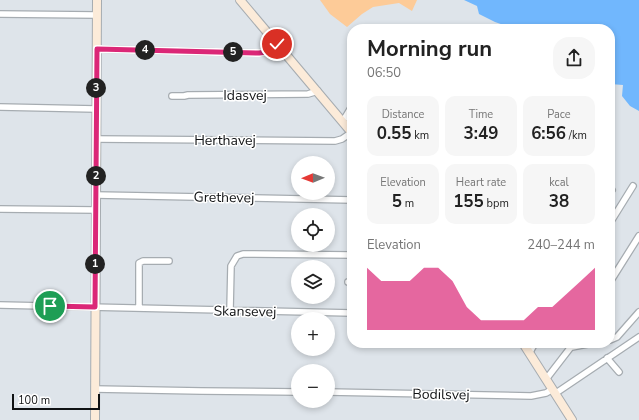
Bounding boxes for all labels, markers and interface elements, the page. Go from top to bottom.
pin [260,27,294,61]
icon: check [266,33,288,55]
text: Morning run [367,34,492,64]
button: share [553,37,595,79]
pin: 4 [135,40,155,60]
text: 4 [142,42,148,57]
pin: 5 [223,42,243,62]
text: 5 [230,44,236,59]
text: 06:50 [367,64,401,82]
pin: 3 [86,78,106,98]
text: 3 [93,80,99,95]
street label: Idasvej [223,86,267,105]
text: Distance [382,107,424,122]
text: Time [469,107,493,122]
text: Pace [547,107,571,122]
text: 0.55 [377,122,412,145]
text: 3:49 [464,122,498,145]
text: 6:56 [531,122,566,145]
text: km [412,128,429,143]
text: /km [566,128,587,143]
street label: Herthavej [194,131,256,150]
north arrow [291,156,335,200]
map controls [291,156,335,408]
pin: 2 [86,166,106,186]
text: 2 [93,168,99,183]
text: Elevation [380,175,426,190]
text: Heart rate [456,175,506,190]
text: kcal [549,175,569,190]
street label: Grethevej [194,187,254,208]
text: 5 [392,190,402,213]
text: 155 [453,190,484,213]
text: 38 [549,190,569,213]
text: m [402,196,414,211]
text: bpm [484,196,509,211]
button: locate [291,208,335,252]
text: Elevation [367,236,421,254]
text: 240–244 m [527,236,595,254]
pin: 1 [85,254,105,274]
text: 1 [92,256,98,271]
button: layers [291,260,335,304]
pin [33,289,67,323]
icon: arrive [39,295,61,317]
street label: Skansevej [213,301,277,322]
button: + [291,312,335,356]
button: − [291,364,335,408]
street label: Bodilsvej [412,385,470,404]
scale bar [12,392,100,411]
text: 100 m [18,393,50,408]

